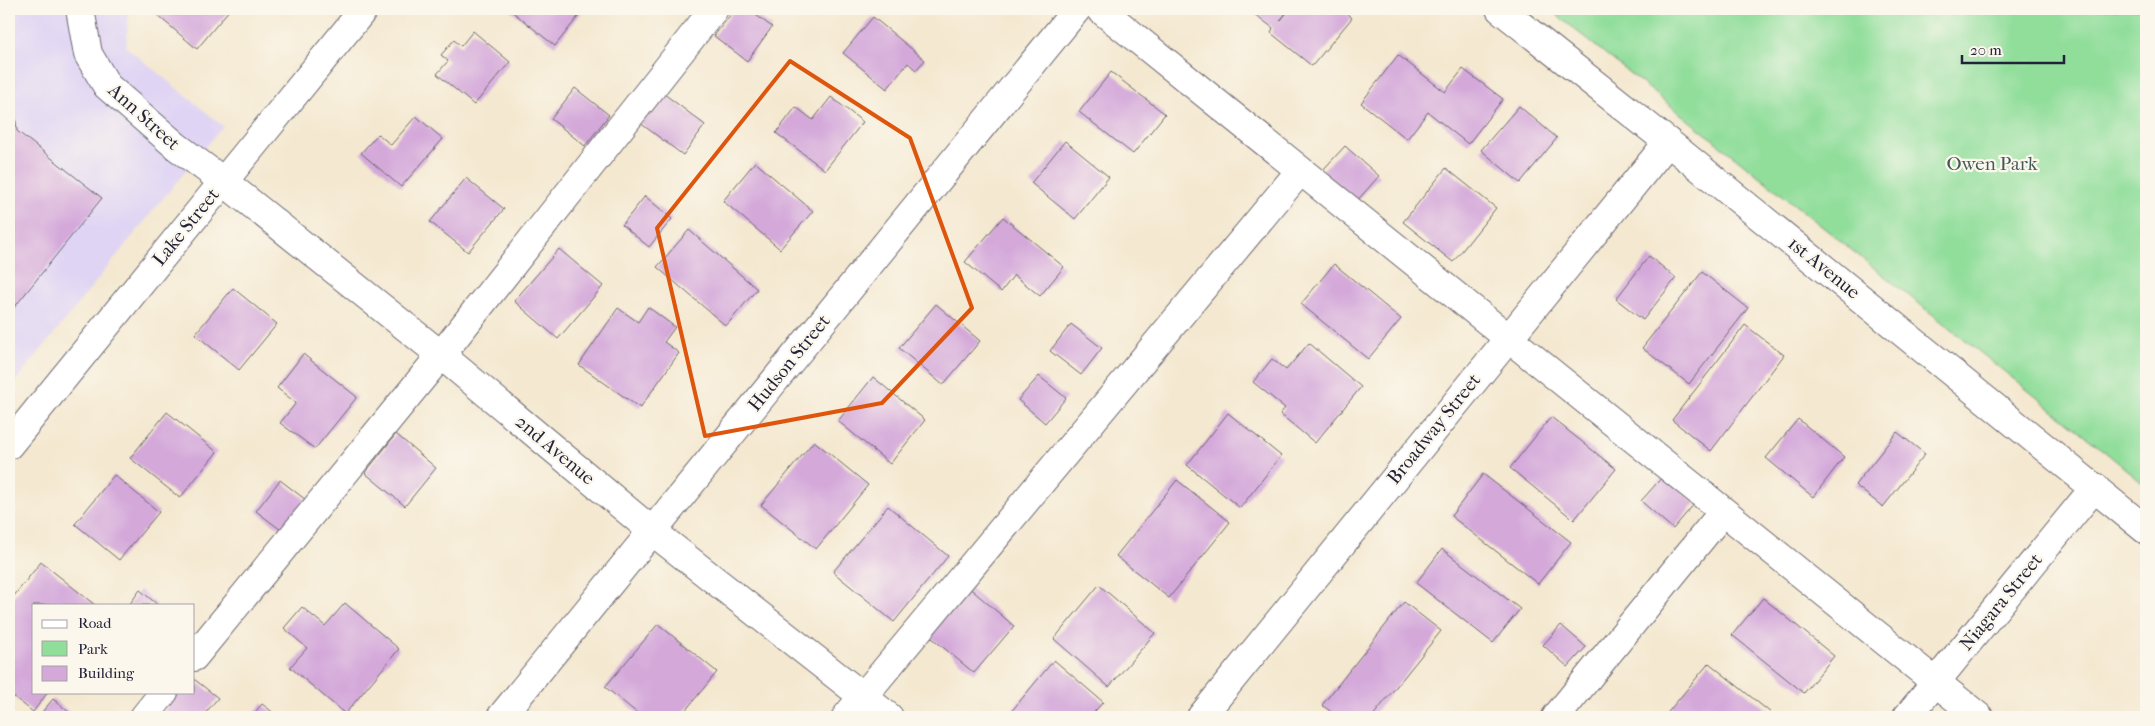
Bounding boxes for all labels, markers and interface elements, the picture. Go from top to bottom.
scale bar [1962,32,2065,64]
text: 20 m [1970,41,2002,59]
street label: Ann Street [103,79,184,155]
park label: Owen Park [1946,153,2038,175]
street label: Lake Street [148,184,224,270]
street label: 1st Avenue [1784,232,1864,304]
street label: Hudson Street [743,310,835,416]
street label: Broadway Street [1383,369,1485,489]
street label: 2nd Avenue [511,411,599,489]
street label: Niagara Street [1955,549,2047,655]
legend [32,604,195,694]
text: Road [78,614,112,632]
text: Park [78,640,108,658]
text: Building [78,664,135,682]

